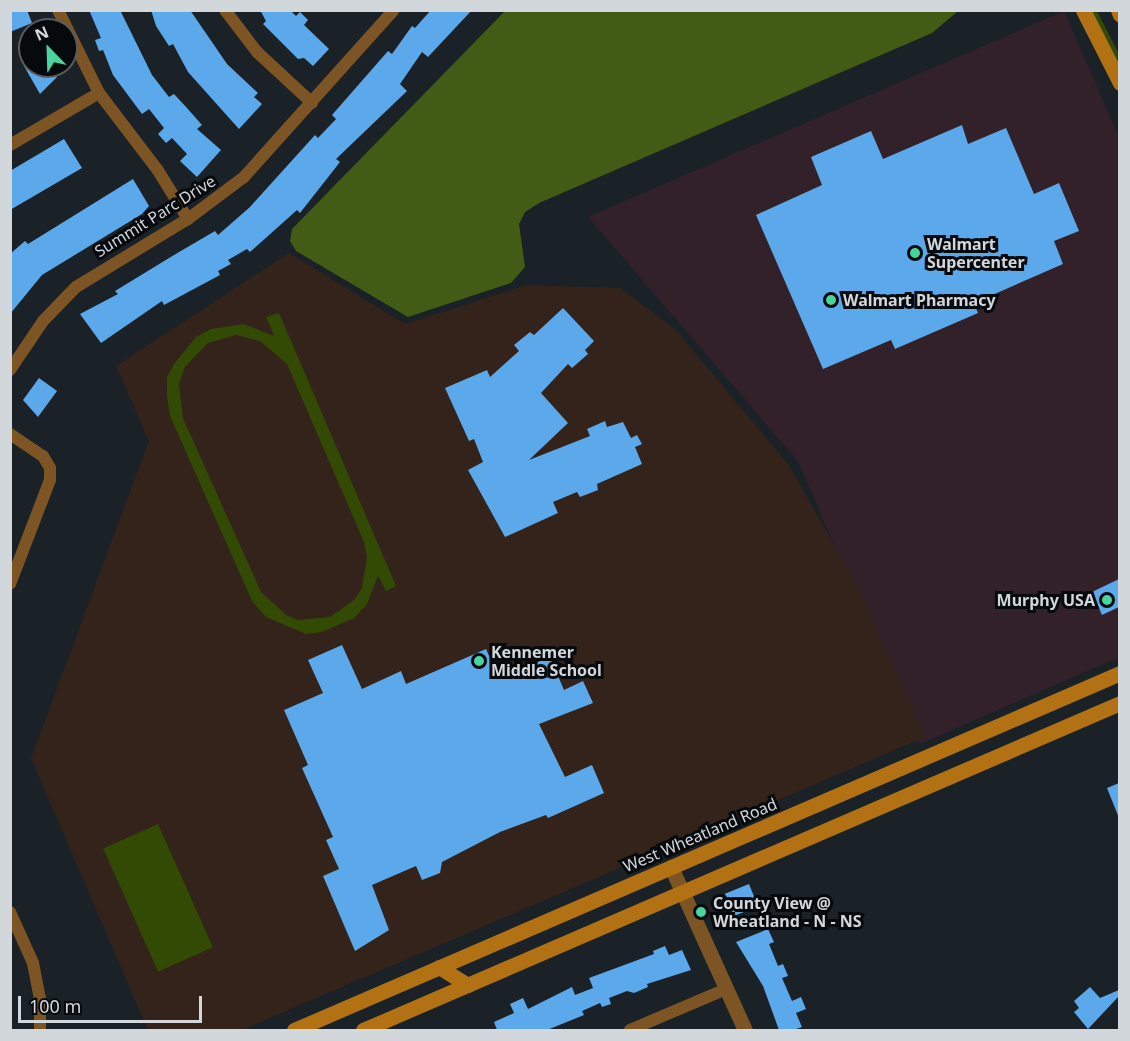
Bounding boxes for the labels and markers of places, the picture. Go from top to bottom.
place label: Walmart Supercenter [927,234,1025,272]
marker: Walmart Supercenter [908,246,922,260]
place label: Walmart Pharmacy [843,290,996,310]
marker: Walmart Pharmacy [824,293,838,307]
place label: Murphy USA [997,590,1095,610]
marker: Murphy USA [1100,593,1114,607]
place label: Kennemer Middle School [491,642,602,680]
marker: Kennemer Middle School [472,654,486,668]
place label: County View @ Wheatland - N - NS [713,893,862,931]
marker: County View @ Wheatland - N - NS [694,905,708,919]

